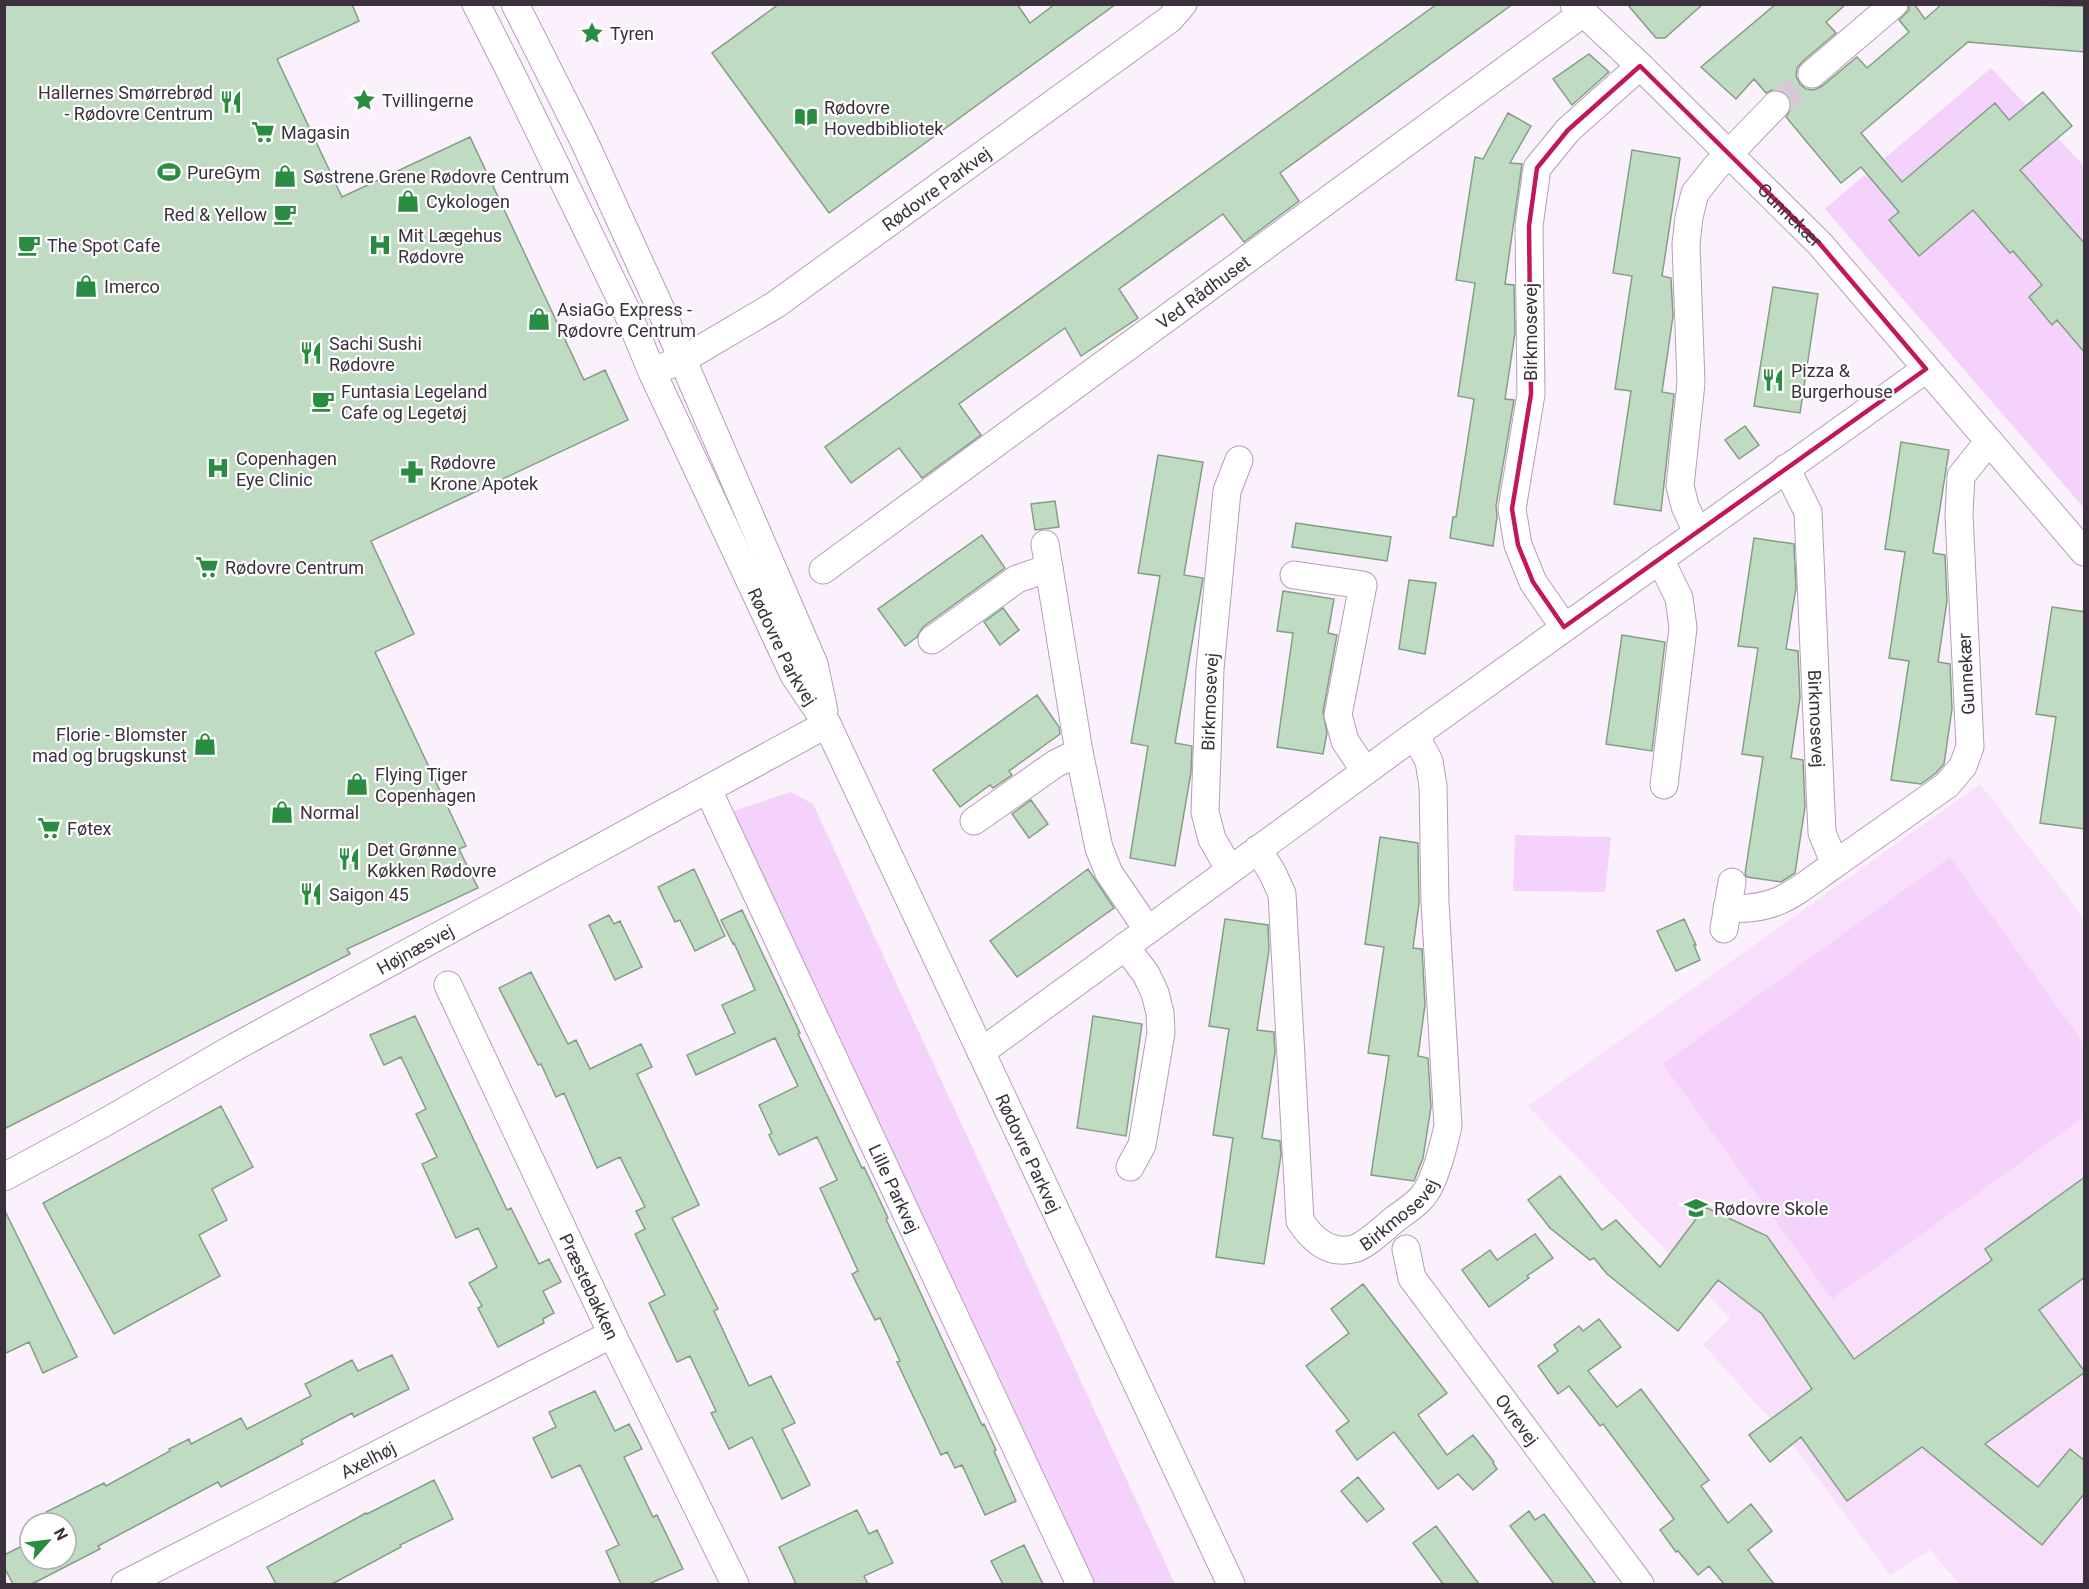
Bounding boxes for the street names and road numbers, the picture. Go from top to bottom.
street label: Rødovre Parkvej [878,142,994,235]
street label: Gunnekær [1754,178,1827,251]
street label: Ved Rådhuset [1152,250,1254,333]
street label: Birkmosevej [1520,283,1541,381]
street label: Rødovre Parkvej [744,584,822,709]
street label: Gunnekær [1953,632,1979,716]
street label: Birkmosevej [1197,652,1222,751]
street label: Birkmosevej [1804,669,1830,768]
street label: Højnæsvej [373,919,457,978]
street label: Rødovre Parkvej [992,1090,1066,1216]
street label: Lille Parkvej [865,1141,924,1236]
street label: Birkmosevej [1356,1175,1442,1255]
street label: Præstebakken [556,1230,624,1343]
street label: Ovrevej [1491,1390,1543,1449]
street label: Axelhøj [337,1437,399,1482]

